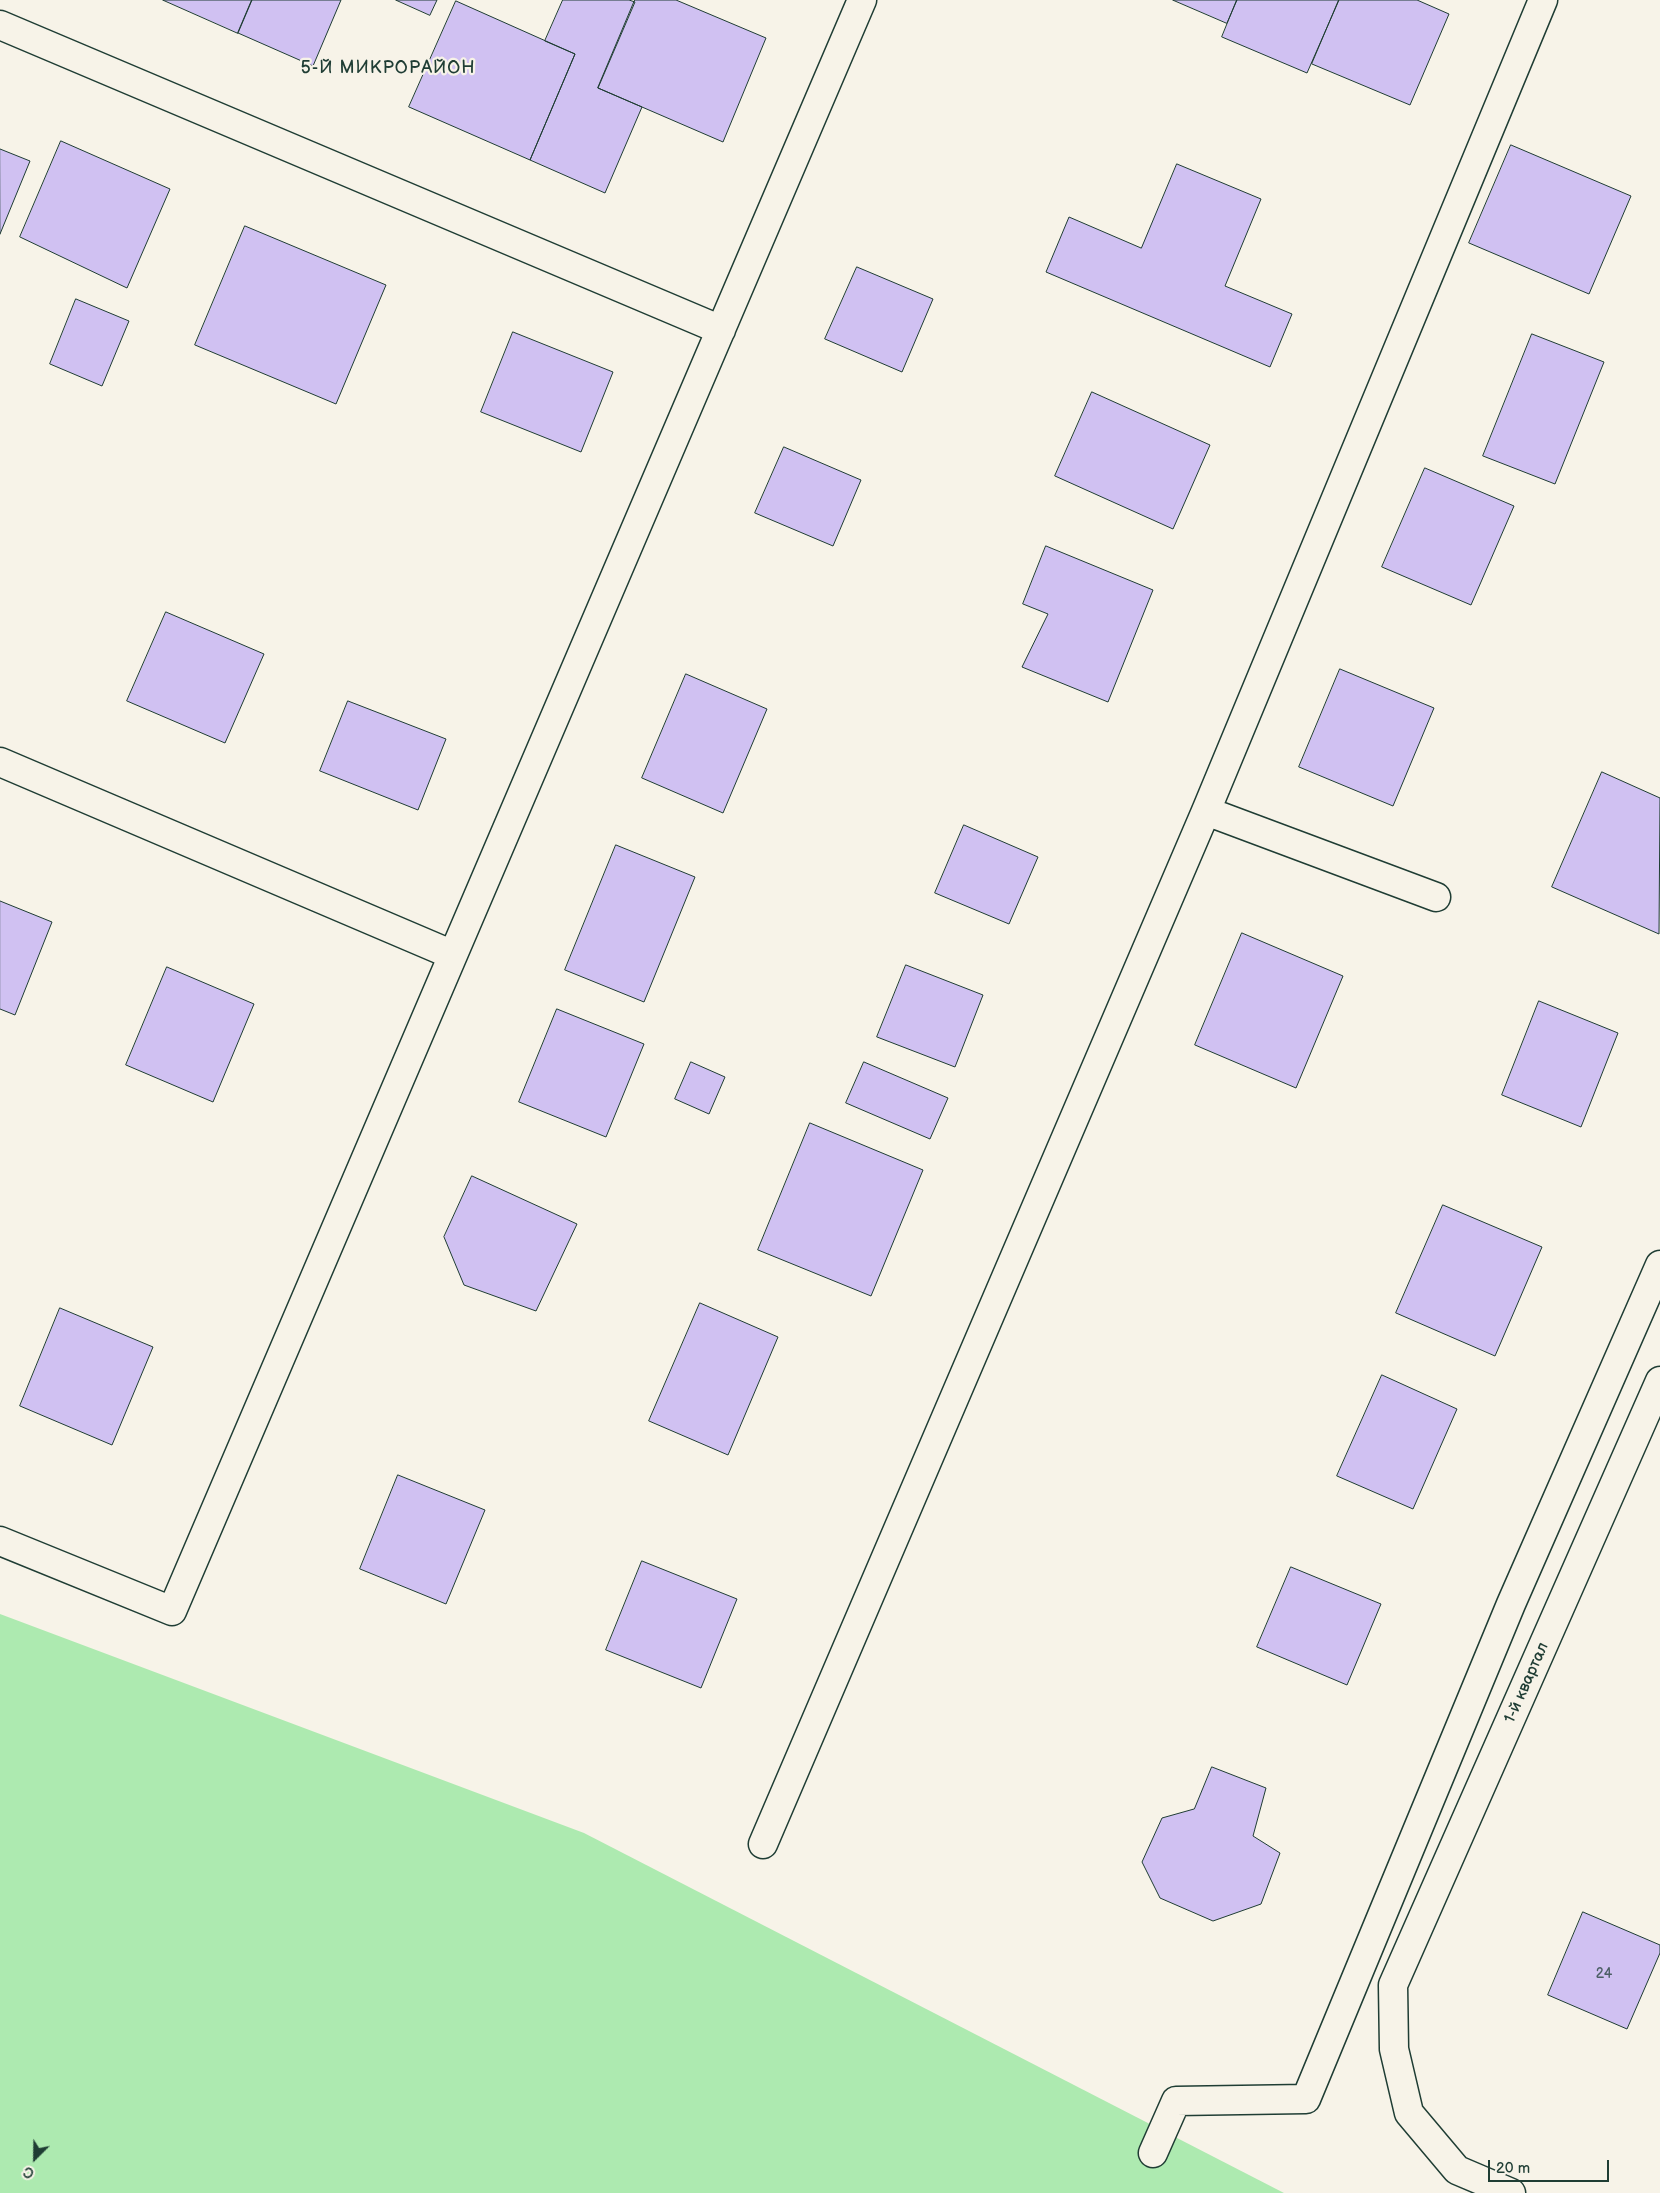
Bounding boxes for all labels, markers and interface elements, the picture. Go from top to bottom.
district label: 5-Й МИКРОРАЙОН [299,57,477,79]
street label: 1-й квартал [1501,1640,1553,1726]
house number: 24 [1596,1966,1612,1982]
north arrow [10,2133,60,2183]
scale bar [1490,2150,1611,2182]
text: 20 m [1496,2159,1530,2178]
text: С [21,2163,37,2182]

